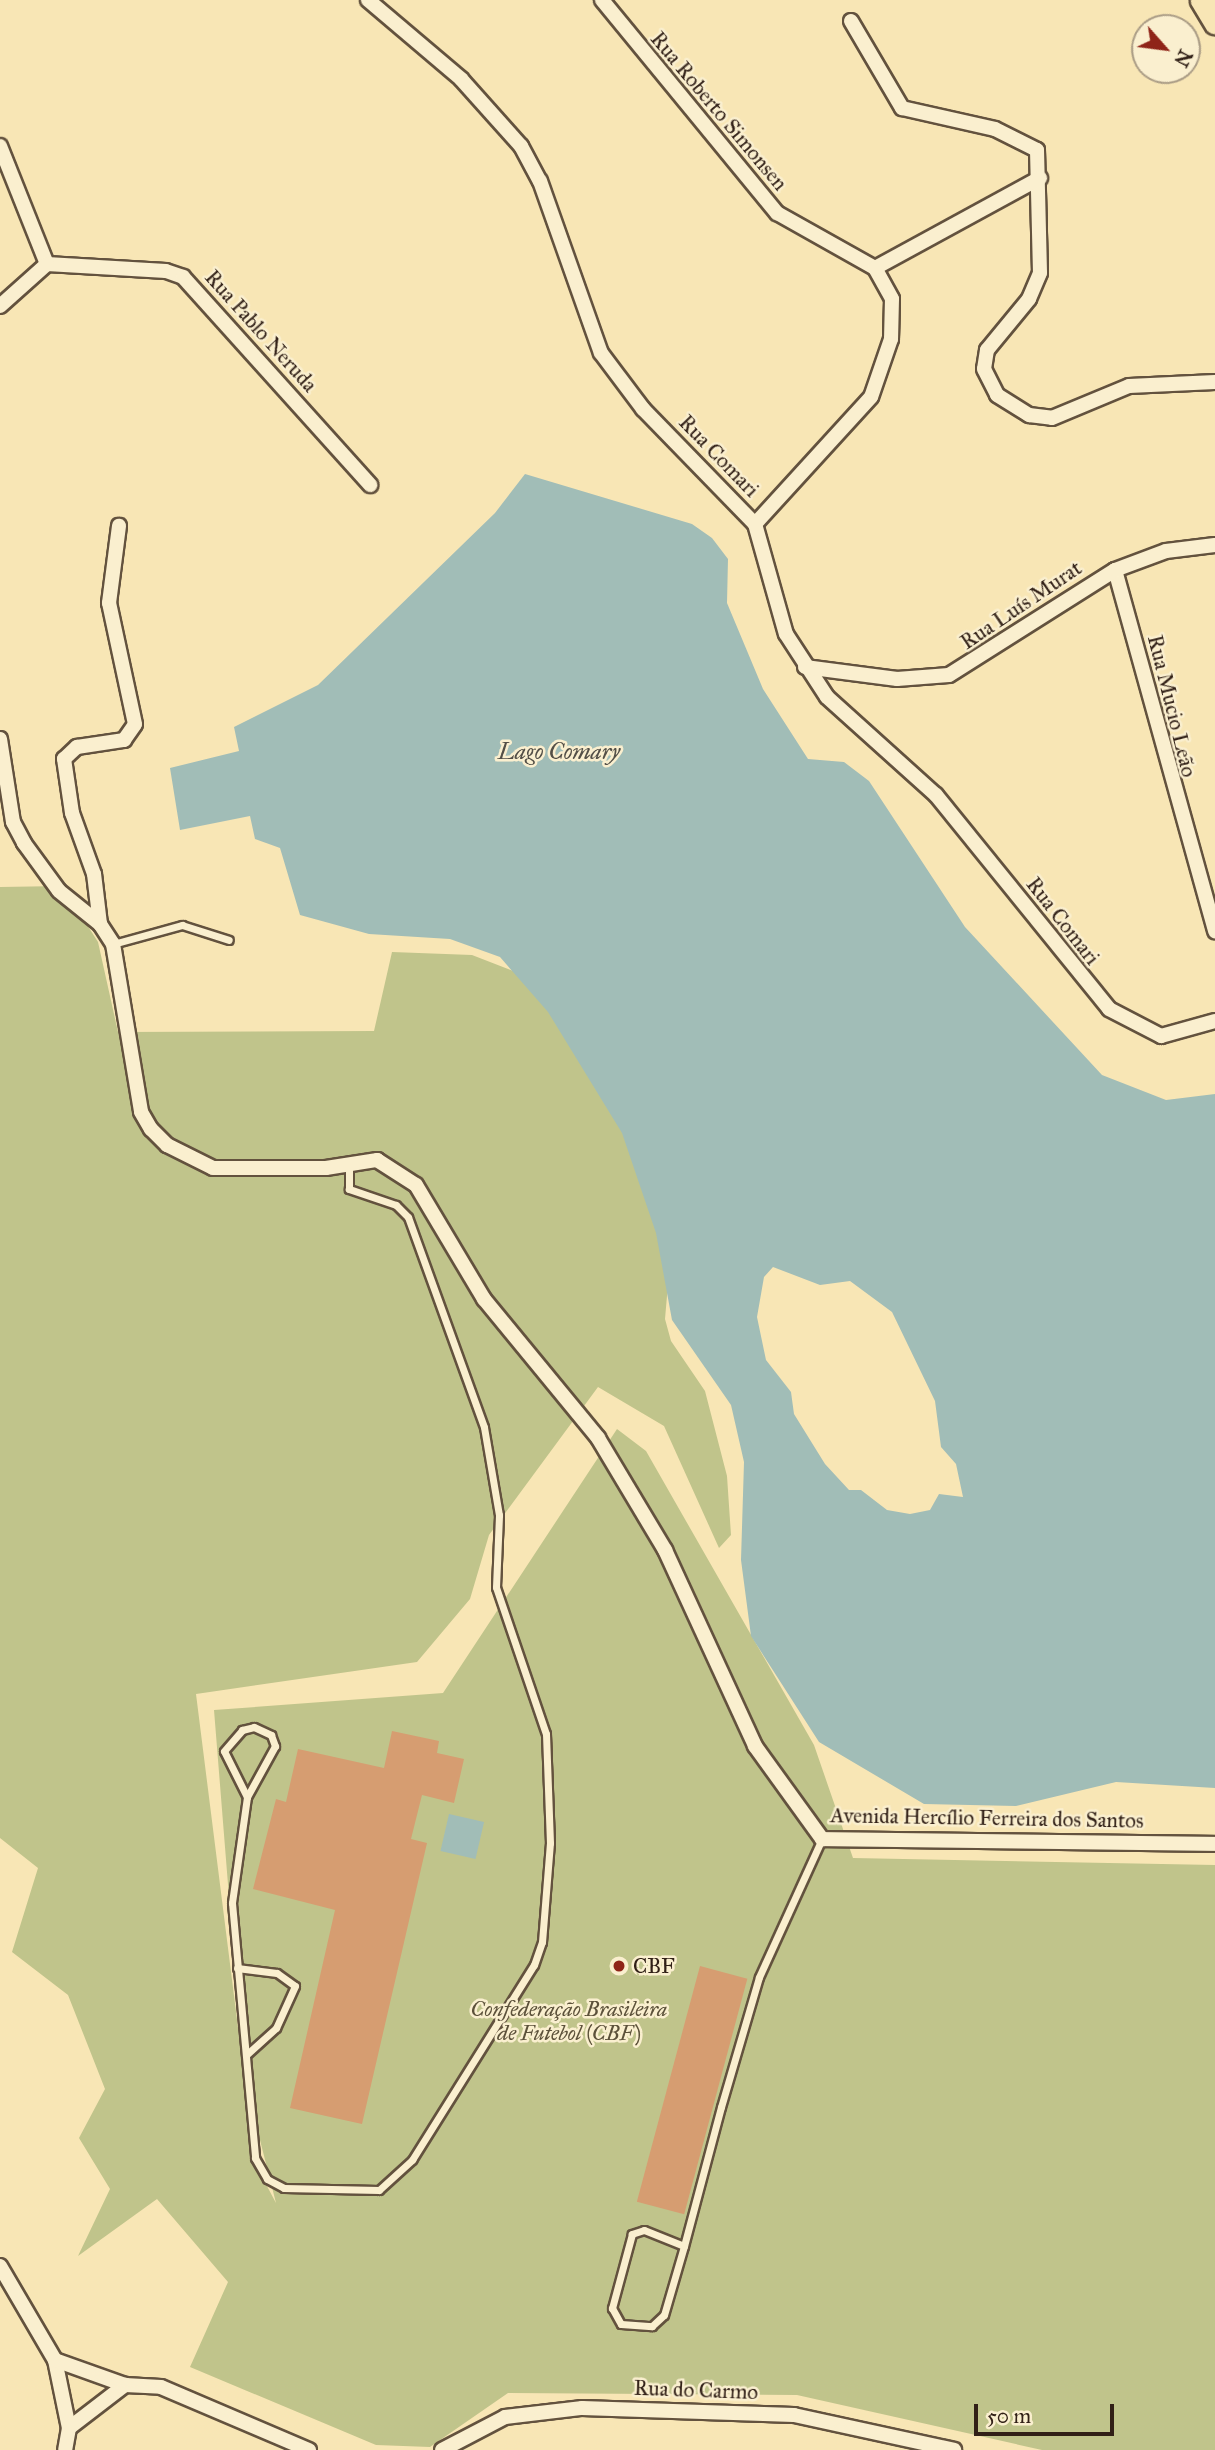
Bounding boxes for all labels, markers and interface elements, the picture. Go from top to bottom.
north arrow [1131,14,1201,84]
street label: Rua Roberto Simonsen [645,27,793,195]
text: N [1169,46,1197,71]
street label: Rua Pablo Neruda [200,265,322,397]
street label: Rua Comari [674,410,764,502]
street label: Rua Luís Murat [956,555,1086,655]
street label: Rua Mucio Leão [1142,632,1202,780]
water label: Lago Comary [498,737,620,765]
street label: Rua Comari [1021,872,1105,970]
street label: Avenida Hercílio Ferreira dos Santos [830,1803,1144,1833]
place label: CBF [633,1953,675,1979]
marker: CBF [611,1958,627,1974]
park label: Confederação Brasileira de Futebol (CBF) [471,1996,667,2046]
street label: Rua do Carmo [633,2375,759,2405]
scale bar [977,2390,1117,2434]
text: 50 m [987,2403,1031,2429]

